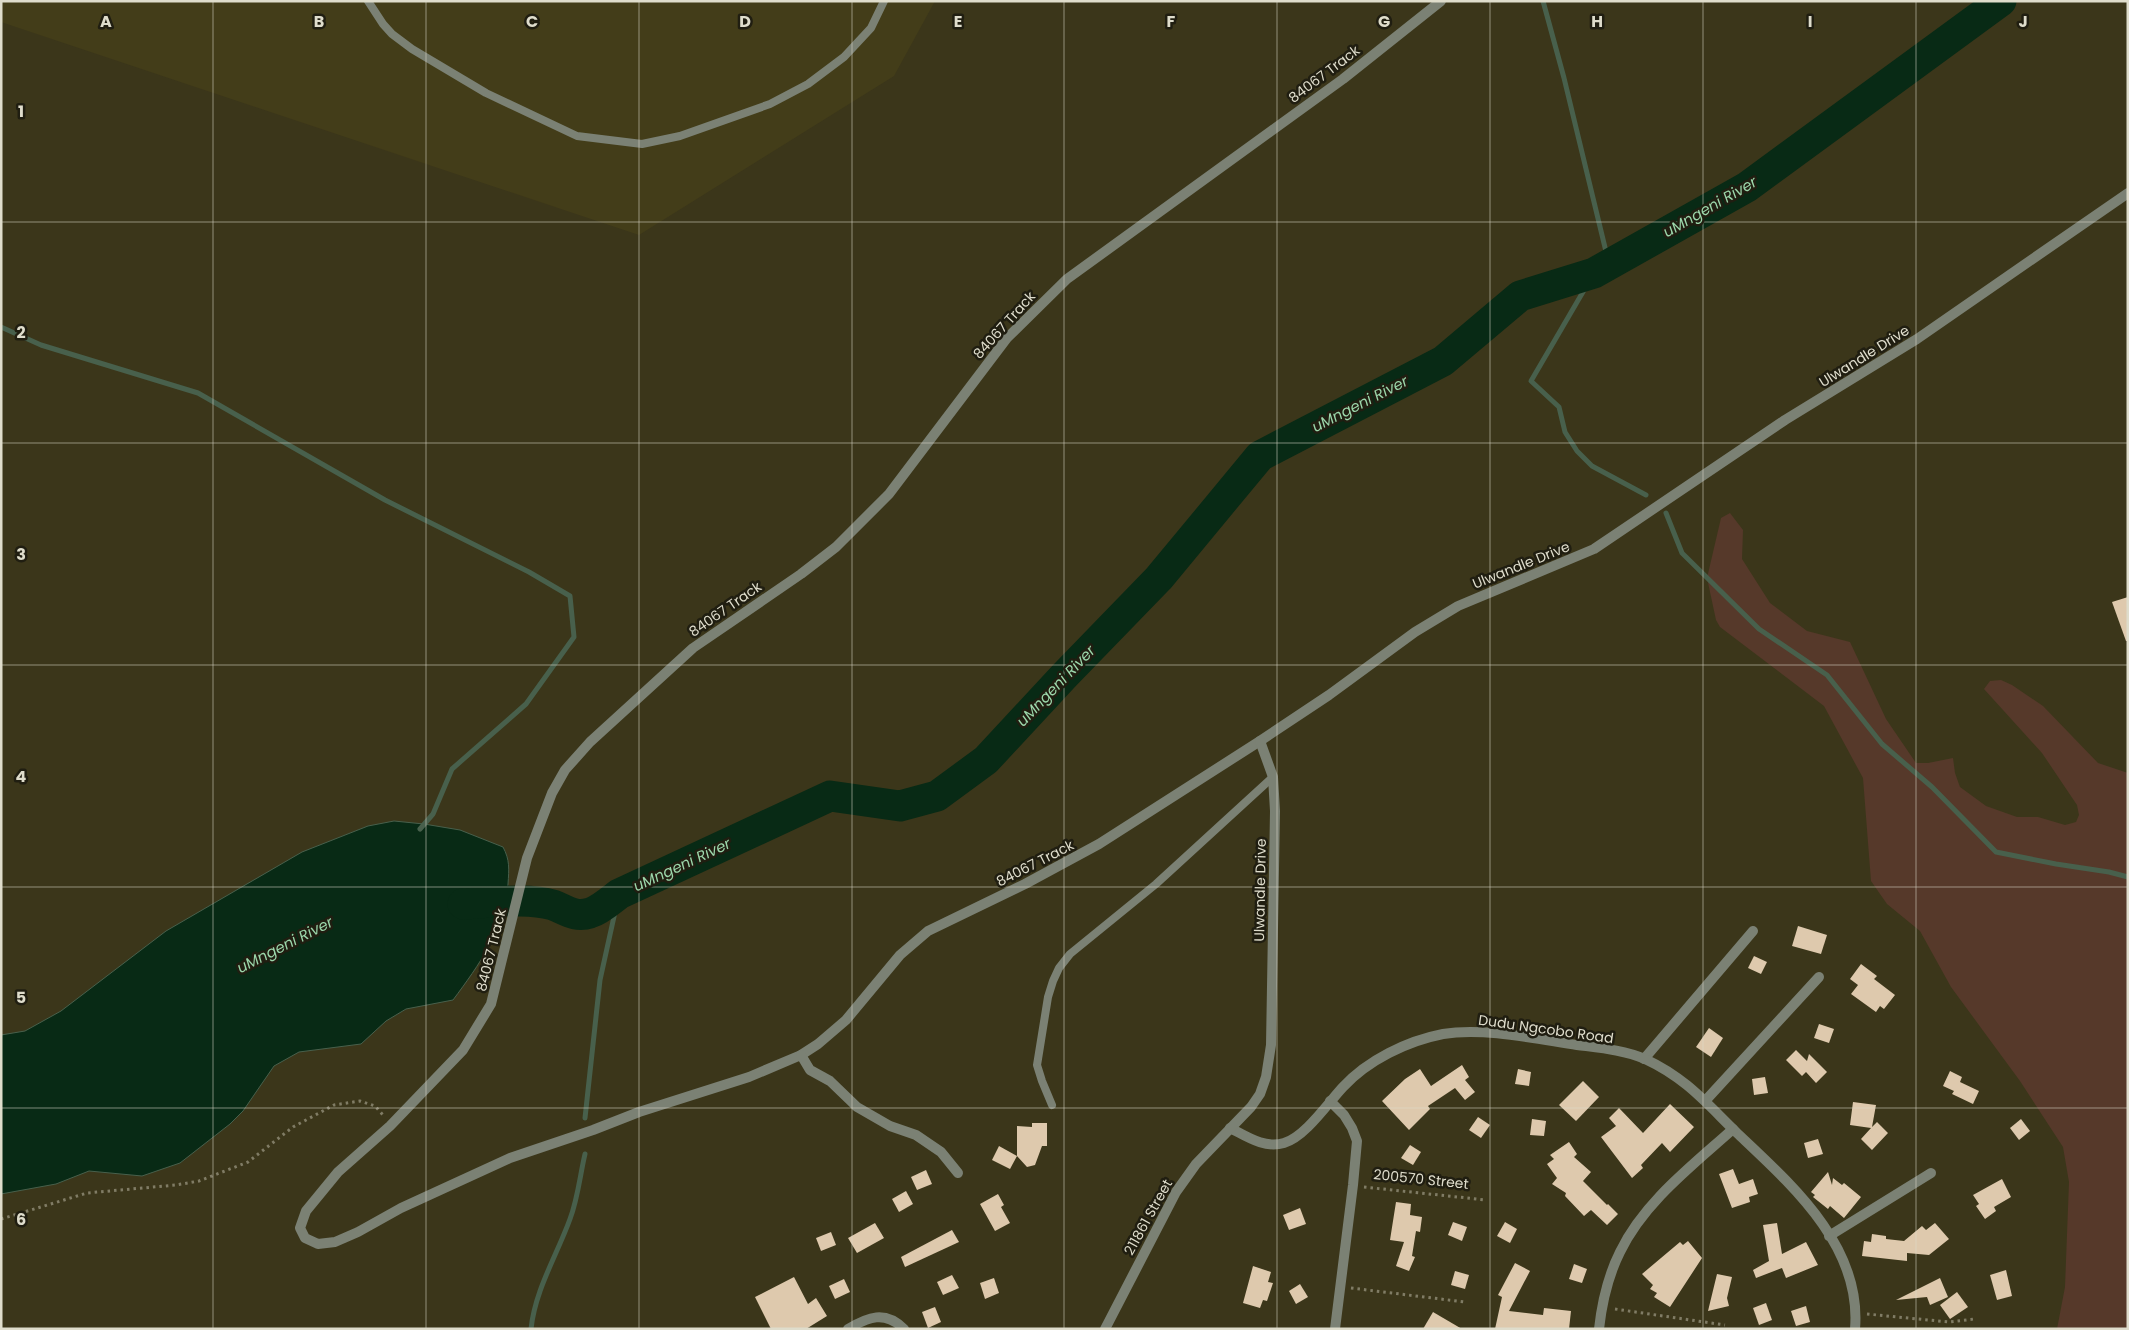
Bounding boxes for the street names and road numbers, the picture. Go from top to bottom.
street label: 84067 Track [1284,40,1364,107]
street label: 84067 Track [968,286,1040,363]
street label: Ulwandle Drive [1815,320,1913,392]
street label: Ulwandle Drive [1469,536,1573,594]
street label: 84067 Track [685,576,766,641]
street label: 84067 Track [993,835,1078,891]
street label: Ulwandle Drive [1249,838,1271,942]
street label: 84067 Track [471,906,511,993]
street label: Dudu Ngcobo Road [1477,1010,1615,1048]
street label: 200570 Street [1372,1164,1470,1194]
street label: 211861 Street [1119,1175,1177,1259]

